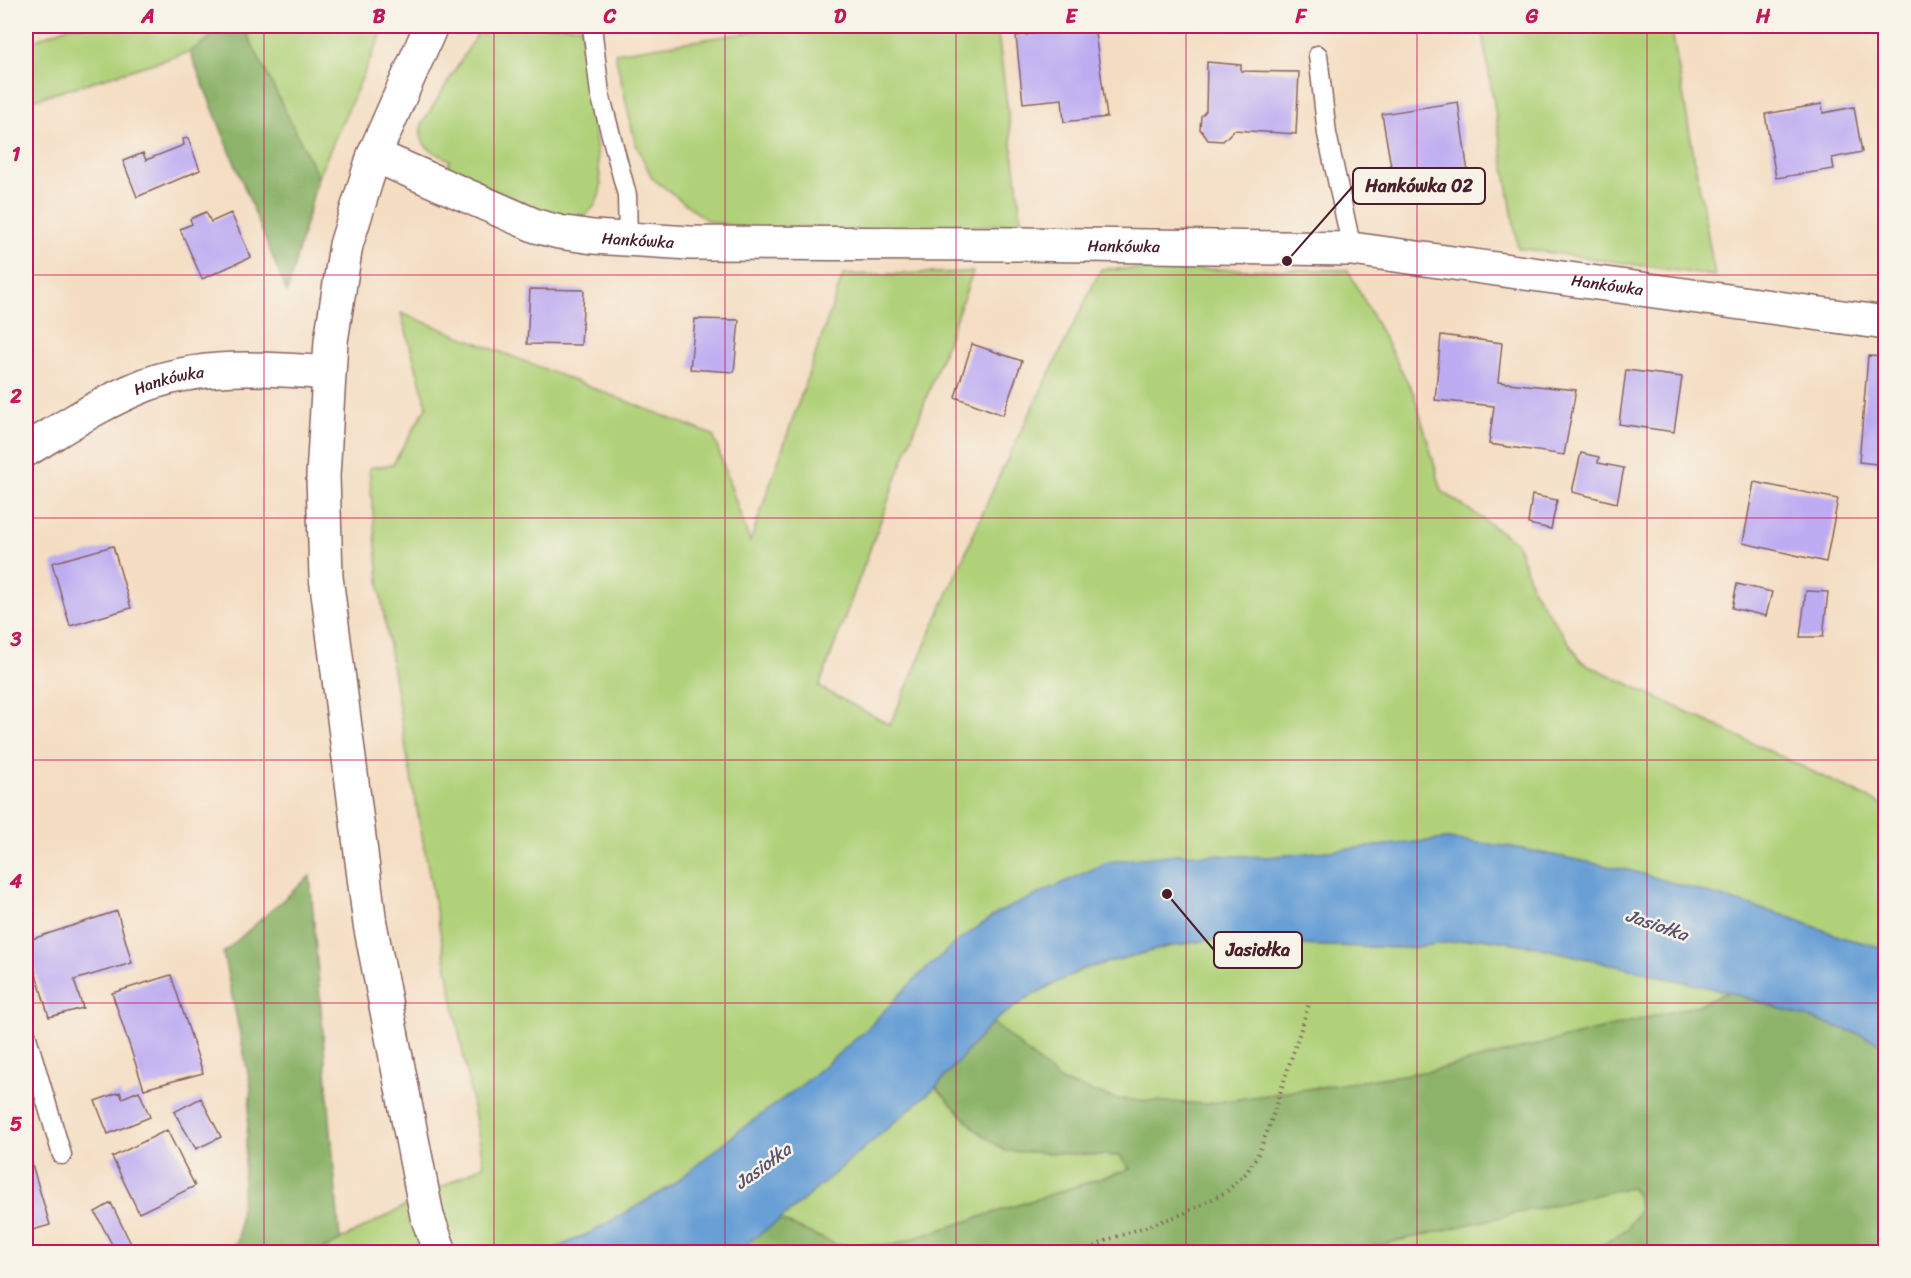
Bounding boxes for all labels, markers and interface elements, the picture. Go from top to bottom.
text: A [140,0,155,34]
text: B [373,0,386,34]
text: C [603,0,617,34]
text: D [834,0,847,34]
text: E [1065,0,1078,34]
text: F [1295,0,1308,34]
text: G [1525,0,1539,34]
text: H [1755,0,1771,34]
text: 1 [12,137,21,172]
callout: Hankówka 02 [1353,168,1485,204]
text: Hankówka 02 [1364,170,1473,202]
street label: Hankówka [601,223,676,257]
street label: Hankówka [1087,231,1161,261]
street label: Hankówka [1570,265,1646,304]
street label: Hankówka [128,357,206,403]
text: 2 [9,379,22,414]
text: 3 [10,622,22,657]
text: 4 [9,864,23,899]
water label: Jasiołka [1621,899,1694,951]
callout: Jasiołka [1214,932,1302,968]
text: Jasiołka [1225,934,1290,966]
text: 5 [10,1107,22,1142]
water label: Jasiołka [728,1133,800,1198]

